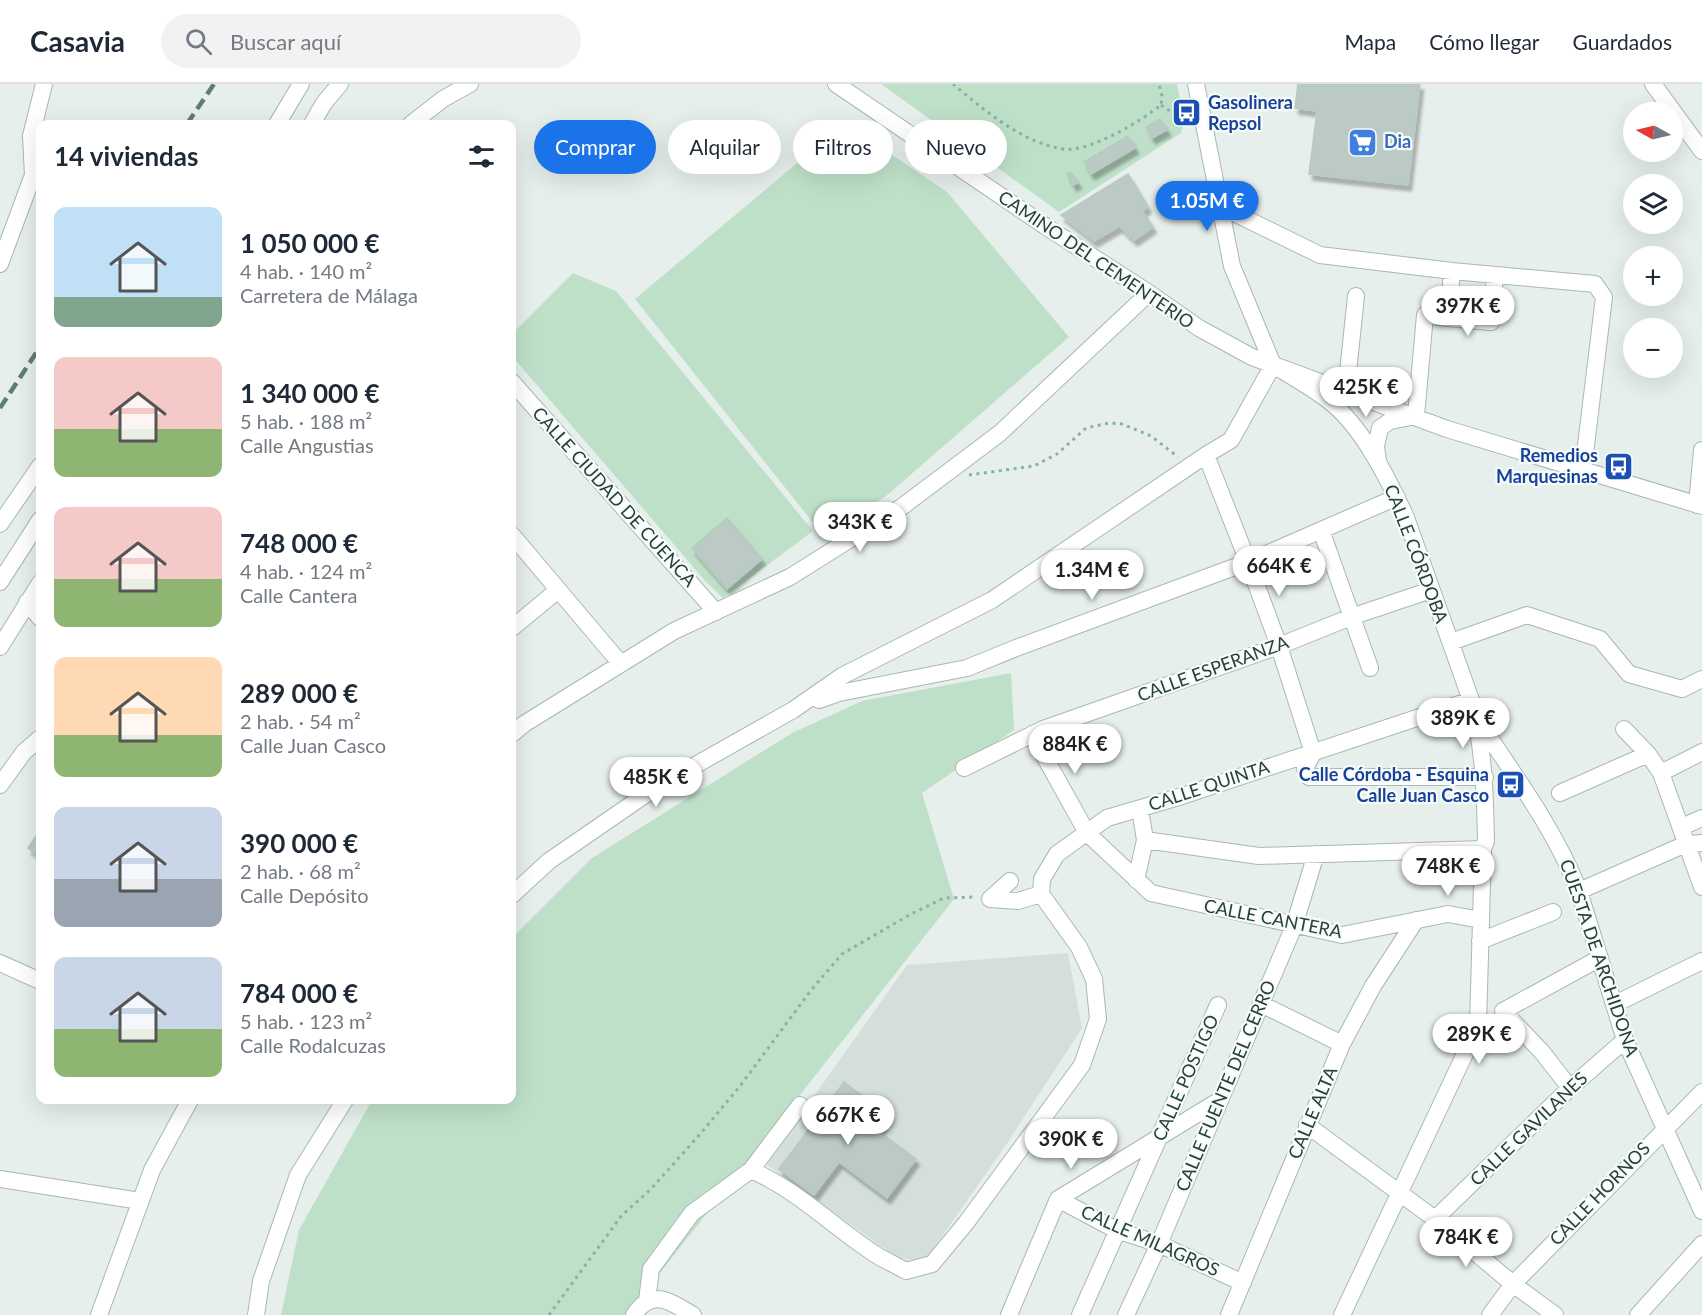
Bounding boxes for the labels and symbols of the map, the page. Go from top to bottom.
place label: Gasolinera Repsol [1208,91,1293,134]
bus stop icon: Gasolinera Repsol [1171,97,1203,129]
north arrow [1623,102,1683,162]
supermarket icon: Dia [1347,126,1379,158]
place label: Dia [1384,130,1411,152]
pin: 1.05M € [1152,181,1262,232]
street label: CAMINO DEL CEMENTERIO [995,185,1199,333]
pin: 397K € [1419,286,1517,337]
pin: 425K € [1317,367,1415,418]
street label: CALLE CIUDAD DE CUENCA [528,402,702,591]
place label: Remedios Marquesinas [1496,444,1598,487]
bus stop icon: Remedios Marquesinas [1603,450,1635,482]
street label: CALLE CÓRDOBA [1380,481,1454,627]
pin: 343K € [811,502,909,553]
pin: 664K € [1230,546,1328,597]
pin: 1.34M € [1037,550,1147,601]
street label: CALLE ESPERANZA [1134,630,1292,706]
pin: 389K € [1414,698,1512,749]
pin: 884K € [1026,724,1124,775]
street label: CALLE QUINTA [1146,755,1273,815]
pin: 485K € [607,757,705,808]
place label: Calle Córdoba - Esquina Calle Juan Casco [1299,763,1489,806]
bus stop icon: Calle Córdoba - Esquina Calle Juan Casco [1494,769,1526,801]
pin: 748K € [1399,846,1497,897]
street label: CUESTA DE ARCHIDONA [1556,856,1644,1060]
street label: CALLE CANTERA [1202,894,1345,942]
street label: CALLE FUENTE DEL CERRO [1170,977,1280,1195]
street label: CALLE POSTIGO [1147,1011,1223,1144]
pin: 289K € [1430,1014,1528,1065]
street label: CALLE ALTA [1283,1062,1342,1162]
street label: CALLE GAVILANES [1465,1067,1592,1190]
pin: 667K € [799,1095,897,1146]
pin: 390K € [1022,1119,1120,1170]
street label: CALLE HORNOS [1544,1137,1654,1250]
street label: CALLE MILAGROS [1078,1200,1223,1280]
pin: 784K € [1417,1217,1515,1268]

